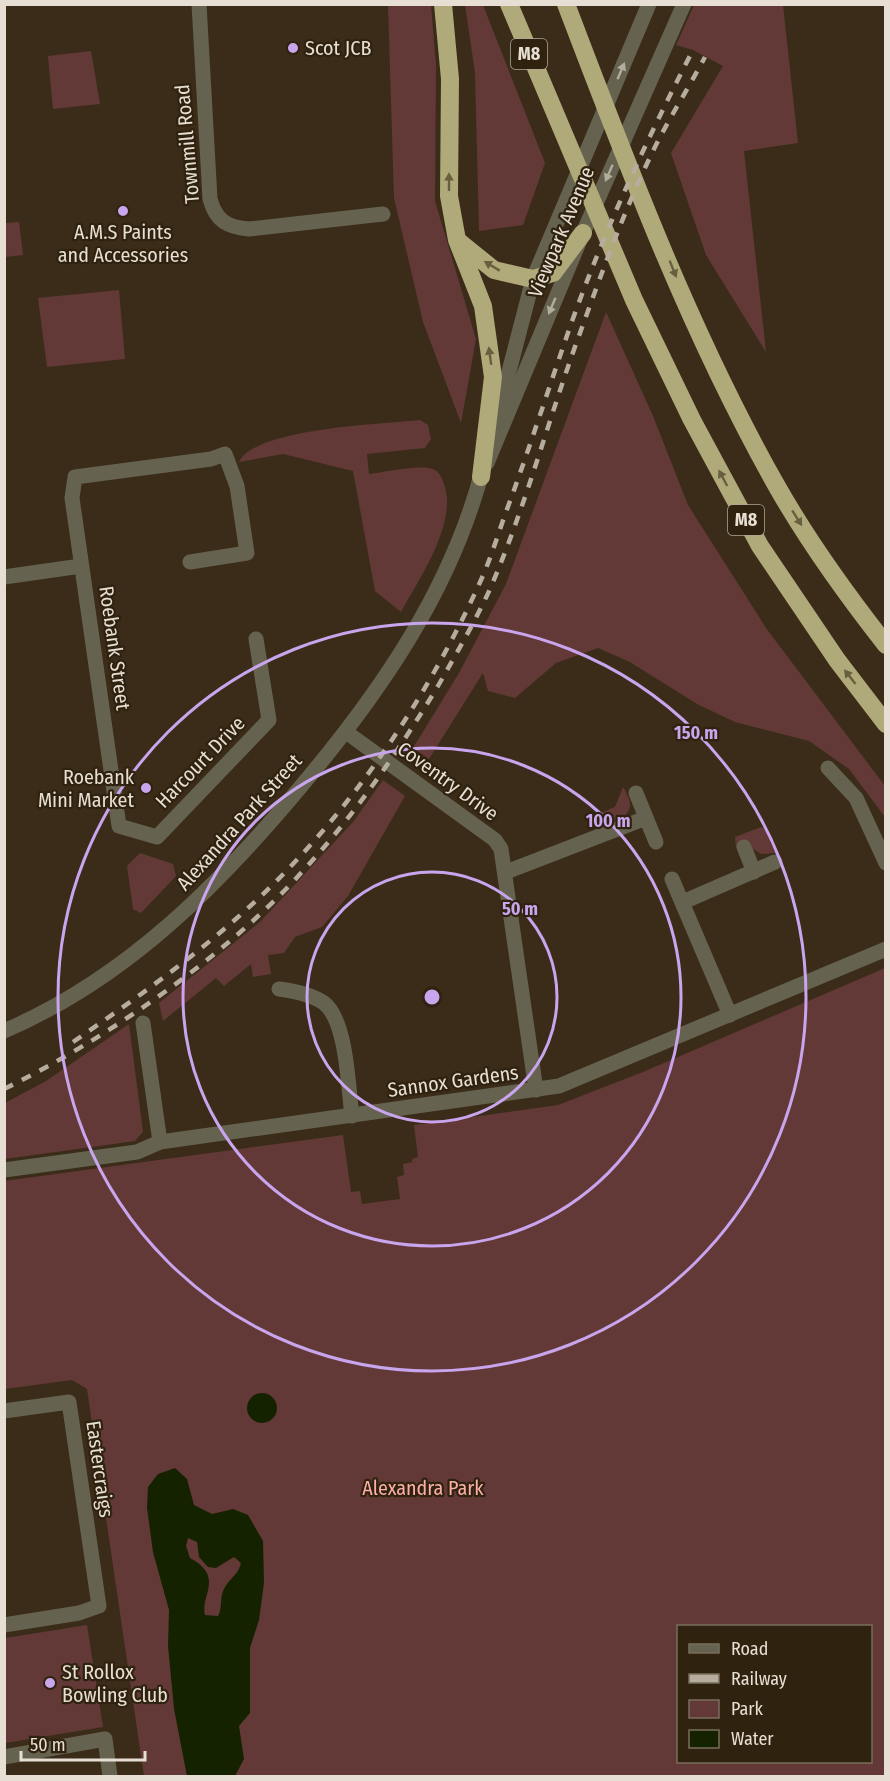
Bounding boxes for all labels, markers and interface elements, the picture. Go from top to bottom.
place label: Scot JCB [305,36,371,60]
road number: M8 [511,39,547,69]
marker: Scot JCB [286,41,300,55]
one-way arrow [616,61,626,79]
street label: Townmill Road [170,83,204,205]
street label: Viewpark Avenue [523,163,599,301]
one-way arrow [604,165,614,183]
one-way arrow [444,173,454,192]
marker: A.M.S Paints and Accessories [116,204,130,218]
place label: A.M.S Paints and Accessories [58,220,188,267]
one-way arrow [669,260,678,278]
one-way arrow [483,261,500,272]
one-way arrow [547,297,556,315]
one-way arrow [486,347,495,366]
one-way arrow [718,469,728,486]
road number: M8 [728,505,764,535]
one-way arrow [791,510,802,526]
street label: Roebank Street [94,584,136,712]
one-way arrow [844,670,856,685]
street label: Harcourt Drive [150,711,250,813]
text: 150 m [674,722,718,744]
street label: Coventry Drive [393,736,503,826]
street label: Alexandra Park Street [171,749,307,895]
place label: Roebank Mini Market [38,765,135,812]
marker: Roebank Mini Market [139,781,153,795]
text: 100 m [586,810,630,832]
text: 50 m [502,898,538,920]
centre of rings [422,987,442,1007]
street label: Sannox Gardens [386,1060,520,1102]
street label: Eastercraigs [81,1419,119,1519]
park label: Alexandra Park [362,1476,484,1500]
legend [677,1625,872,1763]
text: Road [731,1638,768,1660]
place label: St Rollox Bowling Club [62,1660,168,1707]
text: Railway [731,1668,787,1690]
marker: St Rollox Bowling Club [43,1676,57,1690]
text: Park [731,1698,764,1720]
scale bar [21,1724,146,1762]
text: Water [731,1728,774,1750]
text: 50 m [30,1734,66,1756]

